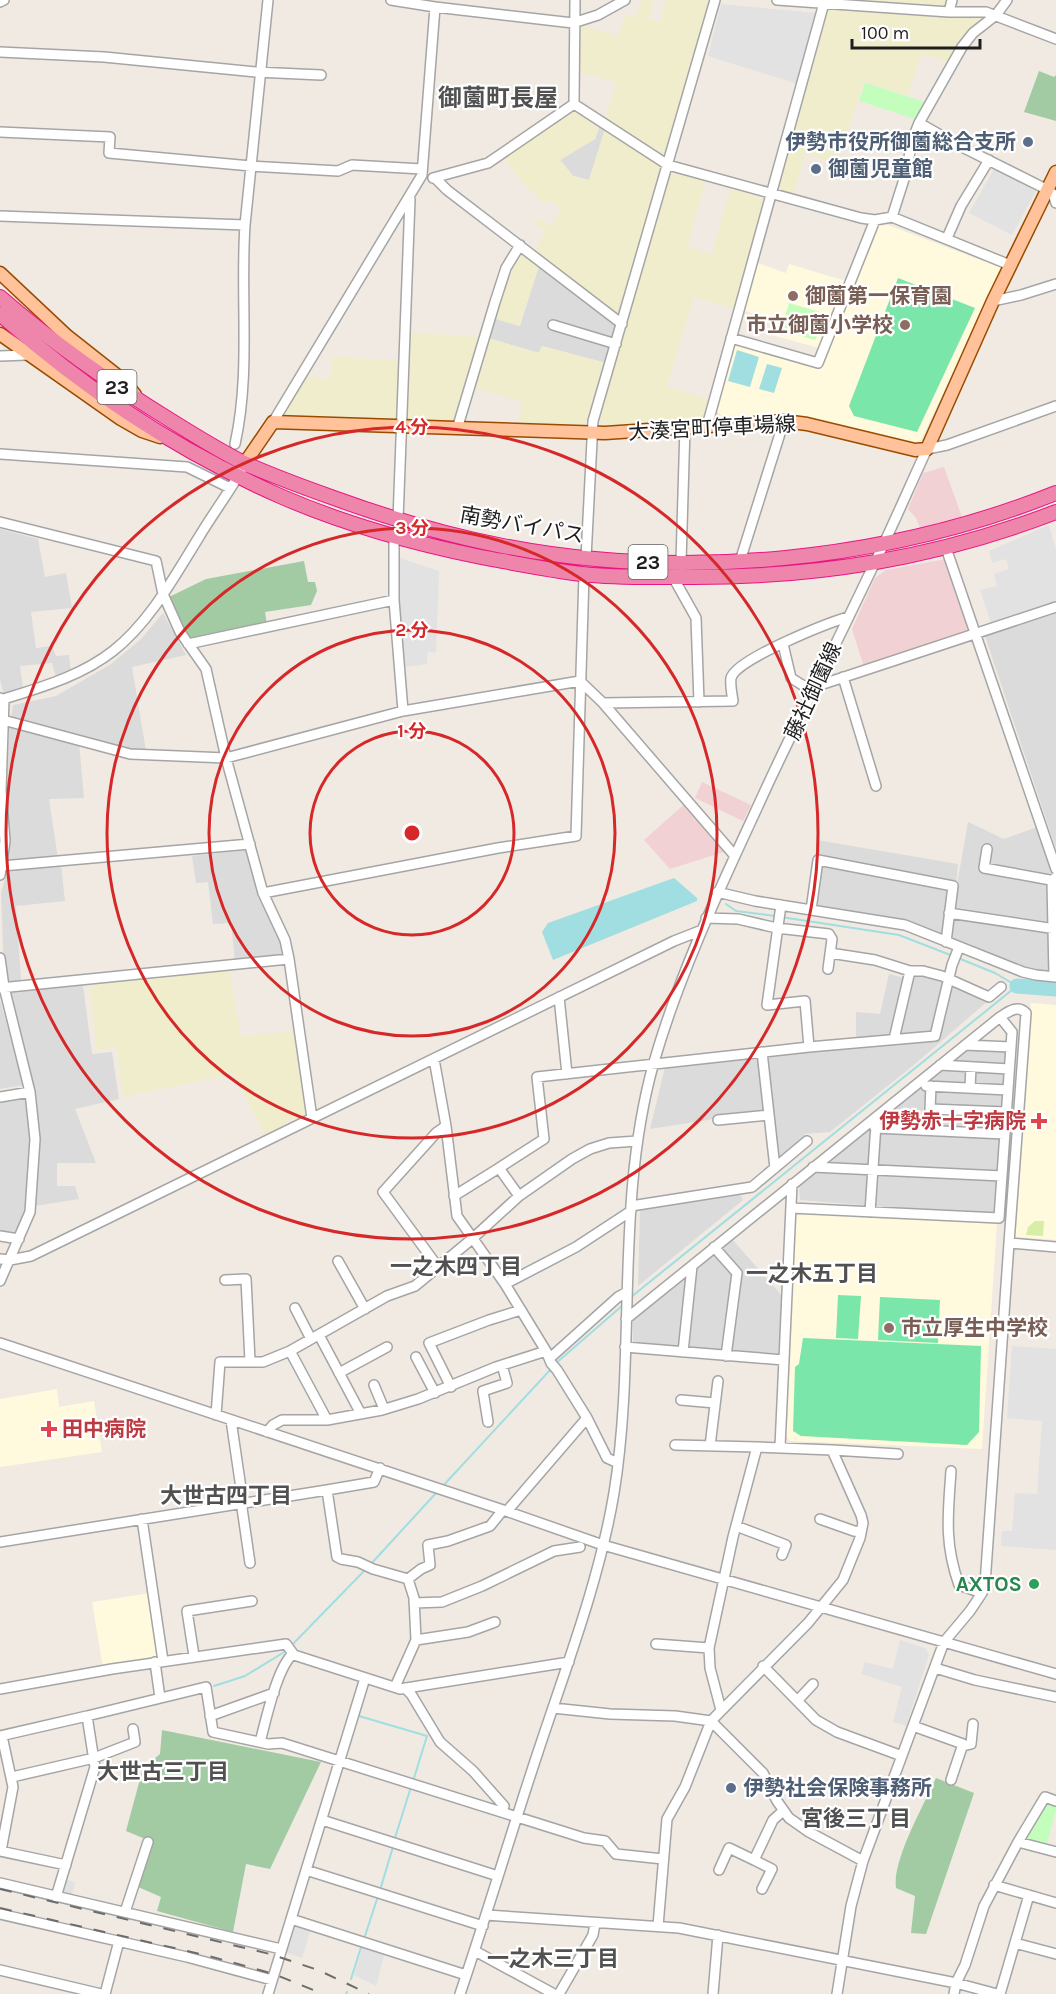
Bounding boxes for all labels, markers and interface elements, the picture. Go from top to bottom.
scale bar [852,12,980,50]
text: 100 m [861,22,909,44]
district label: 御薗町長屋 [438,84,558,112]
place label: 伊勢市役所御薗総合支所 [785,130,1016,154]
marker: 伊勢市役所御薗総合支所 [1021,135,1035,149]
place label: 御薗児童館 [828,157,933,181]
marker: 御薗児童館 [809,162,823,176]
place label: 御薗第一保育園 [805,284,952,308]
marker: 御薗第一保育園 [786,289,800,303]
place label: 市立御薗小学校 [746,313,893,337]
marker: 市立御薗小学校 [898,318,912,332]
road number: 23 [98,370,136,404]
street label: 大湊宮町停車場線 [627,412,797,444]
text: 4 分 [395,416,429,438]
street label: 南勢バイパス [458,502,586,548]
text: 3 分 [395,517,429,539]
road number: 23 [628,545,668,579]
text: 2 分 [395,619,429,641]
street label: 藤社御薗線 [780,638,846,744]
text: 1 分 [398,720,426,742]
centre of rings [402,823,422,843]
place label: 伊勢赤十字病院 [879,1109,1026,1133]
marker: 伊勢赤十字病院 [1030,1112,1048,1130]
district label: 一之木四丁目 [390,1254,522,1280]
district label: 一之木五丁目 [746,1261,878,1287]
place label: 市立厚生中学校 [901,1316,1048,1340]
marker: 市立厚生中学校 [882,1321,896,1335]
place label: 田中病院 [62,1417,146,1441]
marker: 田中病院 [40,1420,58,1438]
district label: 大世古四丁目 [160,1483,292,1509]
place label: AXTOS [956,1572,1022,1596]
marker: AXTOS [1027,1577,1041,1591]
district label: 大世古三丁目 [97,1759,229,1785]
place label: 伊勢社会保険事務所 [743,1776,932,1800]
marker: 伊勢社会保険事務所 [724,1781,738,1795]
district label: 宮後三丁目 [801,1806,911,1832]
district label: 一之木三丁目 [487,1946,619,1972]

